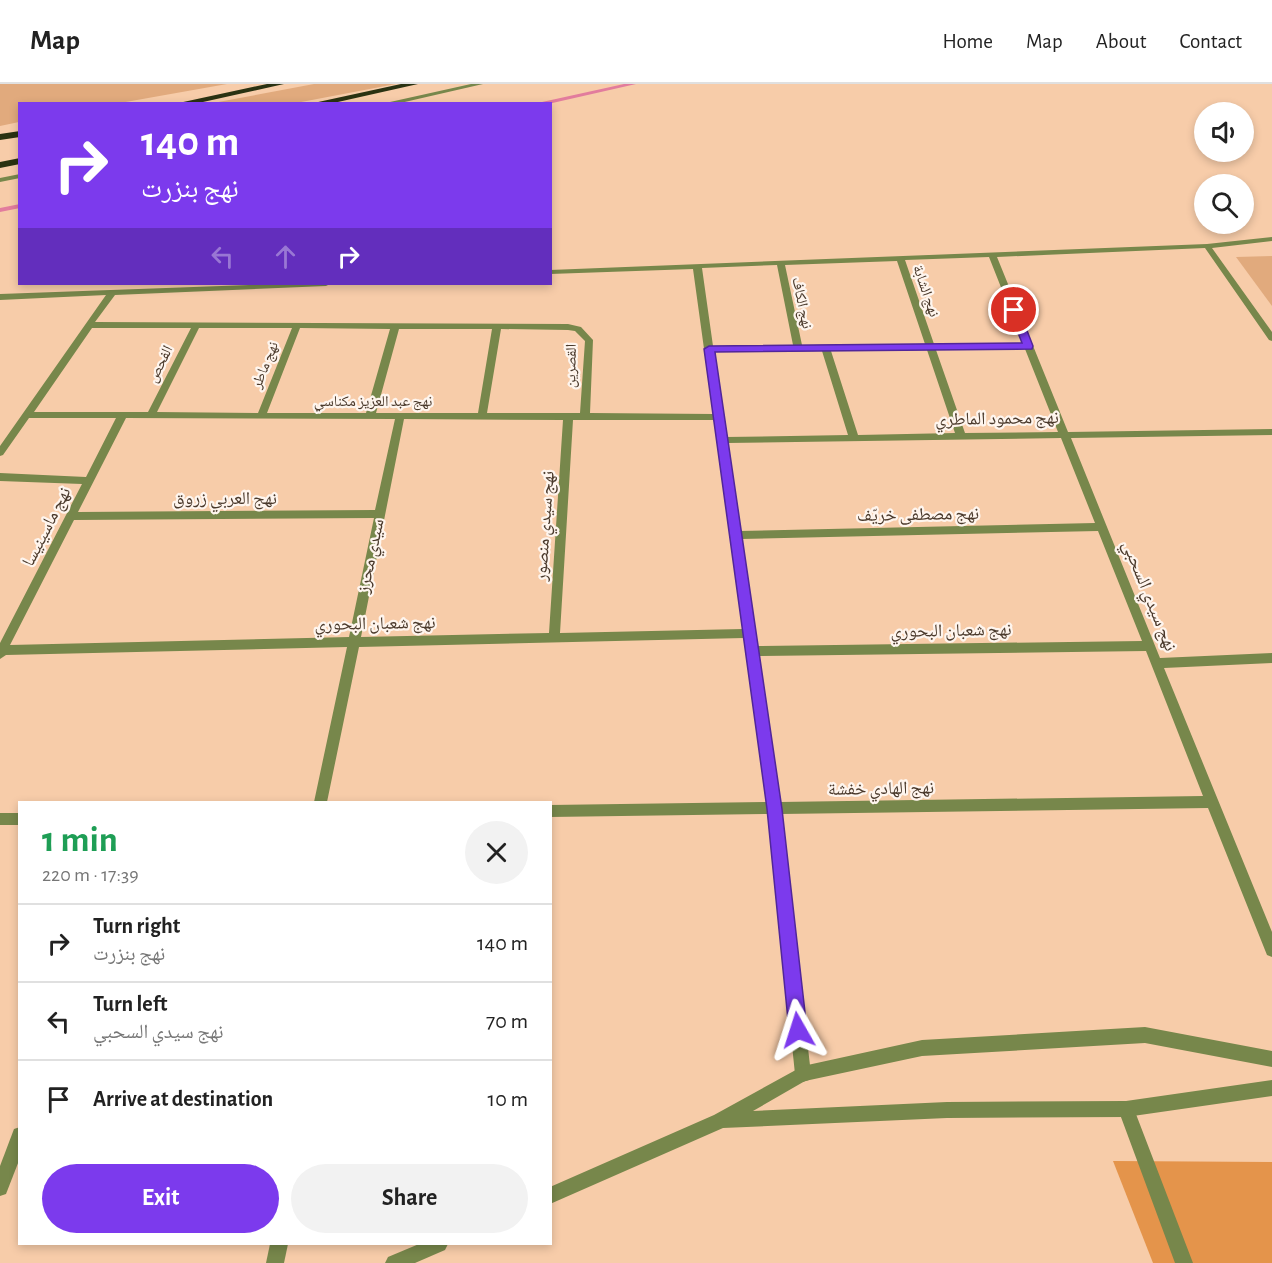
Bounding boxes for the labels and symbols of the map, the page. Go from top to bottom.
street label: نهج الشابة [908,263,942,319]
street label: نهج الكاف [787,276,815,331]
pin [988,284,1039,335]
street label: نهج ماطر [249,340,283,392]
street label: الفحص [144,343,177,386]
street label: القصرين [563,344,581,388]
street label: نهج عبد العزيز مكناسي [314,394,432,412]
street label: نهج محمود الماطري [935,409,1059,434]
street label: نهج سيدي منصور [532,470,562,583]
street label: نهج ماسينيسا [19,485,76,570]
street label: نهج العربي زروق [173,490,277,513]
street label: نهج مصطفى خريّف [857,505,979,527]
street label: سيدي محرز [354,517,392,597]
street label: نهج سيدي السحبي [1114,538,1179,656]
street label: نهج شعبان البحوري [314,614,436,639]
street label: نهج شعبان البحوري [890,621,1012,646]
street label: نهج الهادي خفشة [828,779,934,803]
position arrow [766,998,830,1062]

